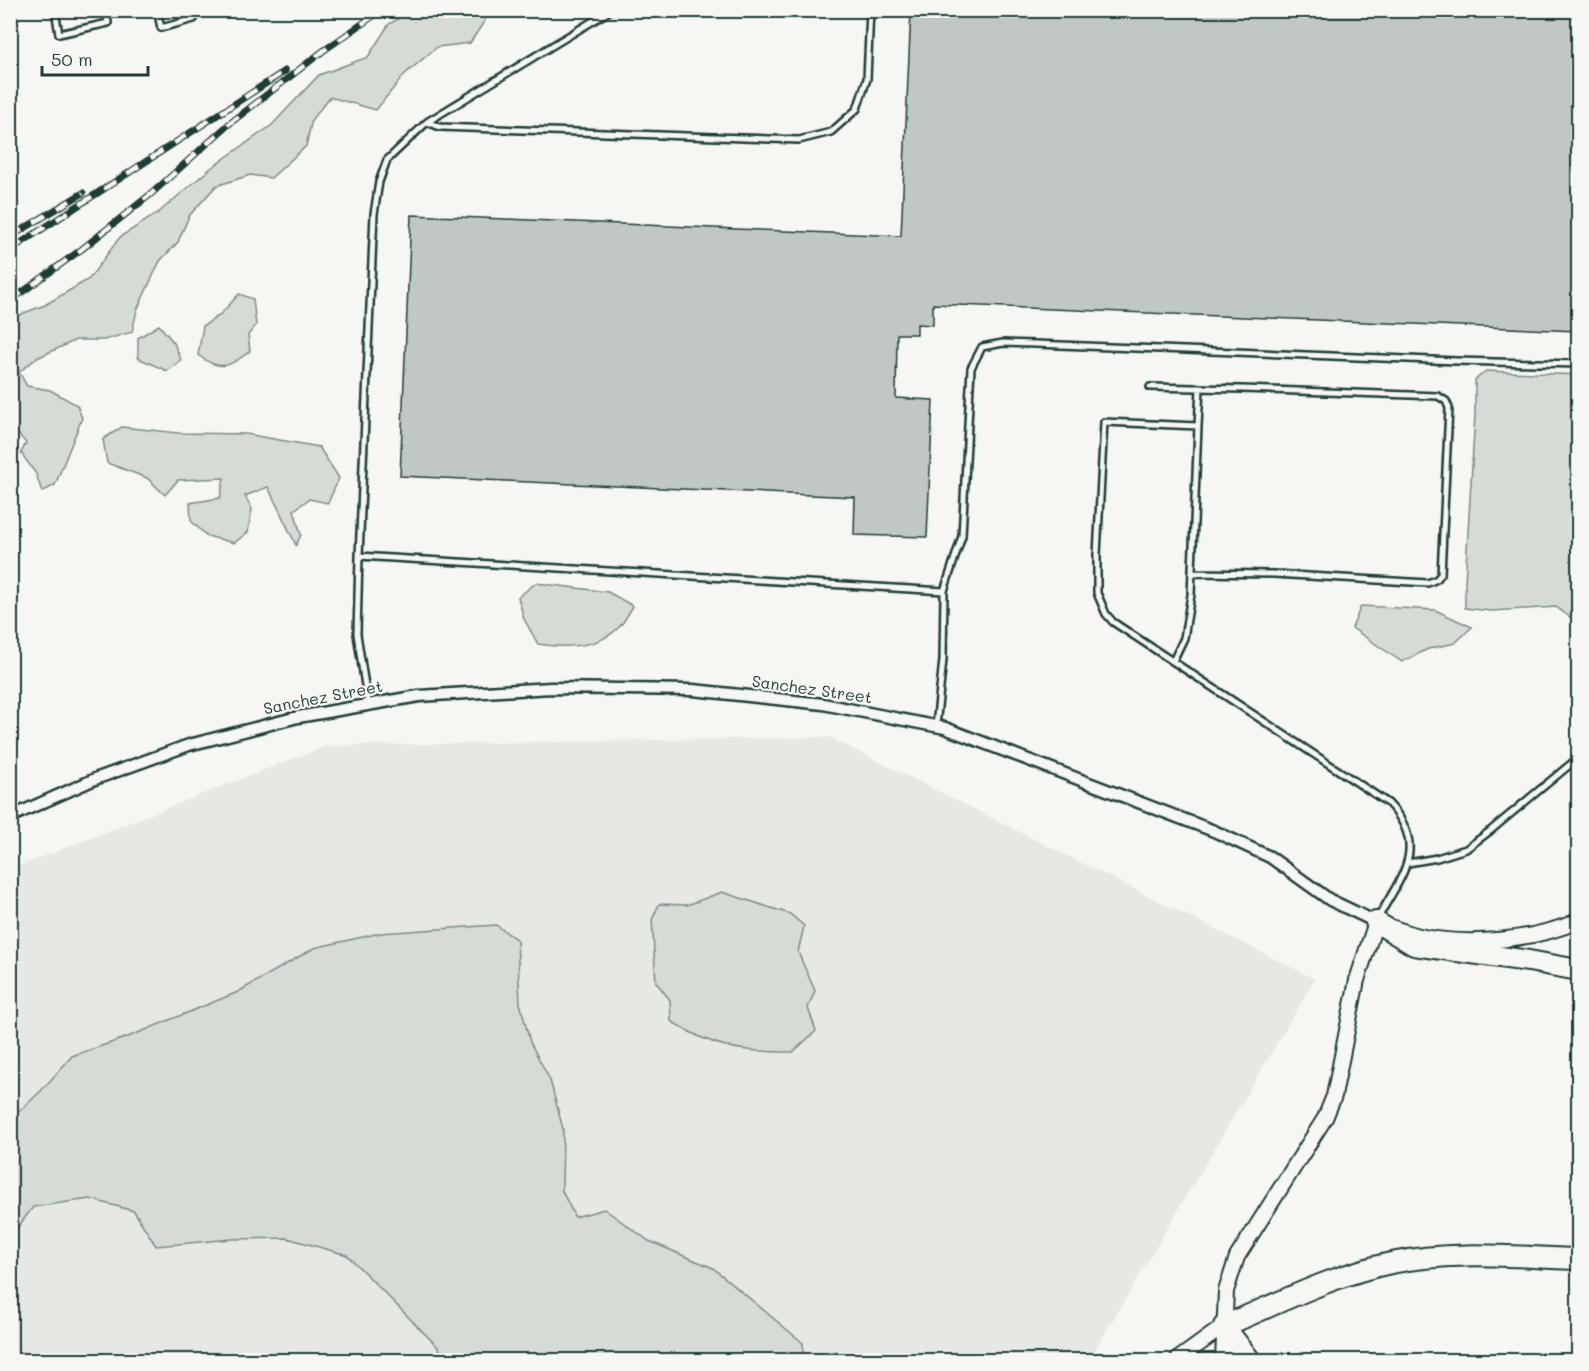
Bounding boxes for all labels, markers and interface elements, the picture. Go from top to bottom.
scale bar [42,39,148,77]
text: 50 m [51,47,93,71]
street label: Sanchez Street [751,670,874,707]
street label: Sanchez Street [261,675,384,718]

